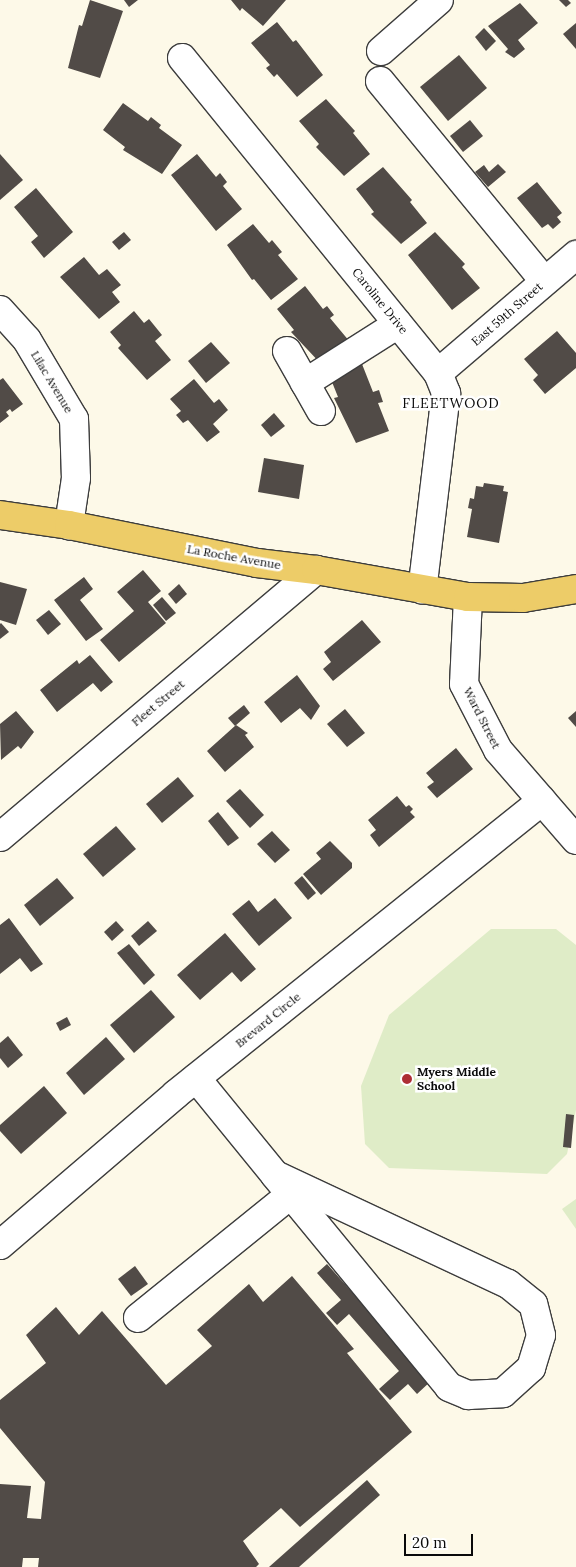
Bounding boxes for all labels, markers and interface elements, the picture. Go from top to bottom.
street label: Caroline Drive [349,265,411,337]
street label: East 59th Street [469,279,545,349]
street label: Lilac Avenue [28,348,76,416]
district label: FLEETWOOD [401,395,501,411]
street label: La Roche Avenue [186,542,282,572]
street label: Fleet Street [129,677,187,729]
street label: Ward Street [460,685,504,751]
street label: Brevard Circle [233,989,303,1051]
place label: Myers Middle School [417,1065,496,1093]
marker: Myers Middle School [401,1073,413,1085]
scale bar [406,1524,475,1556]
text: 20 m [412,1533,447,1552]

